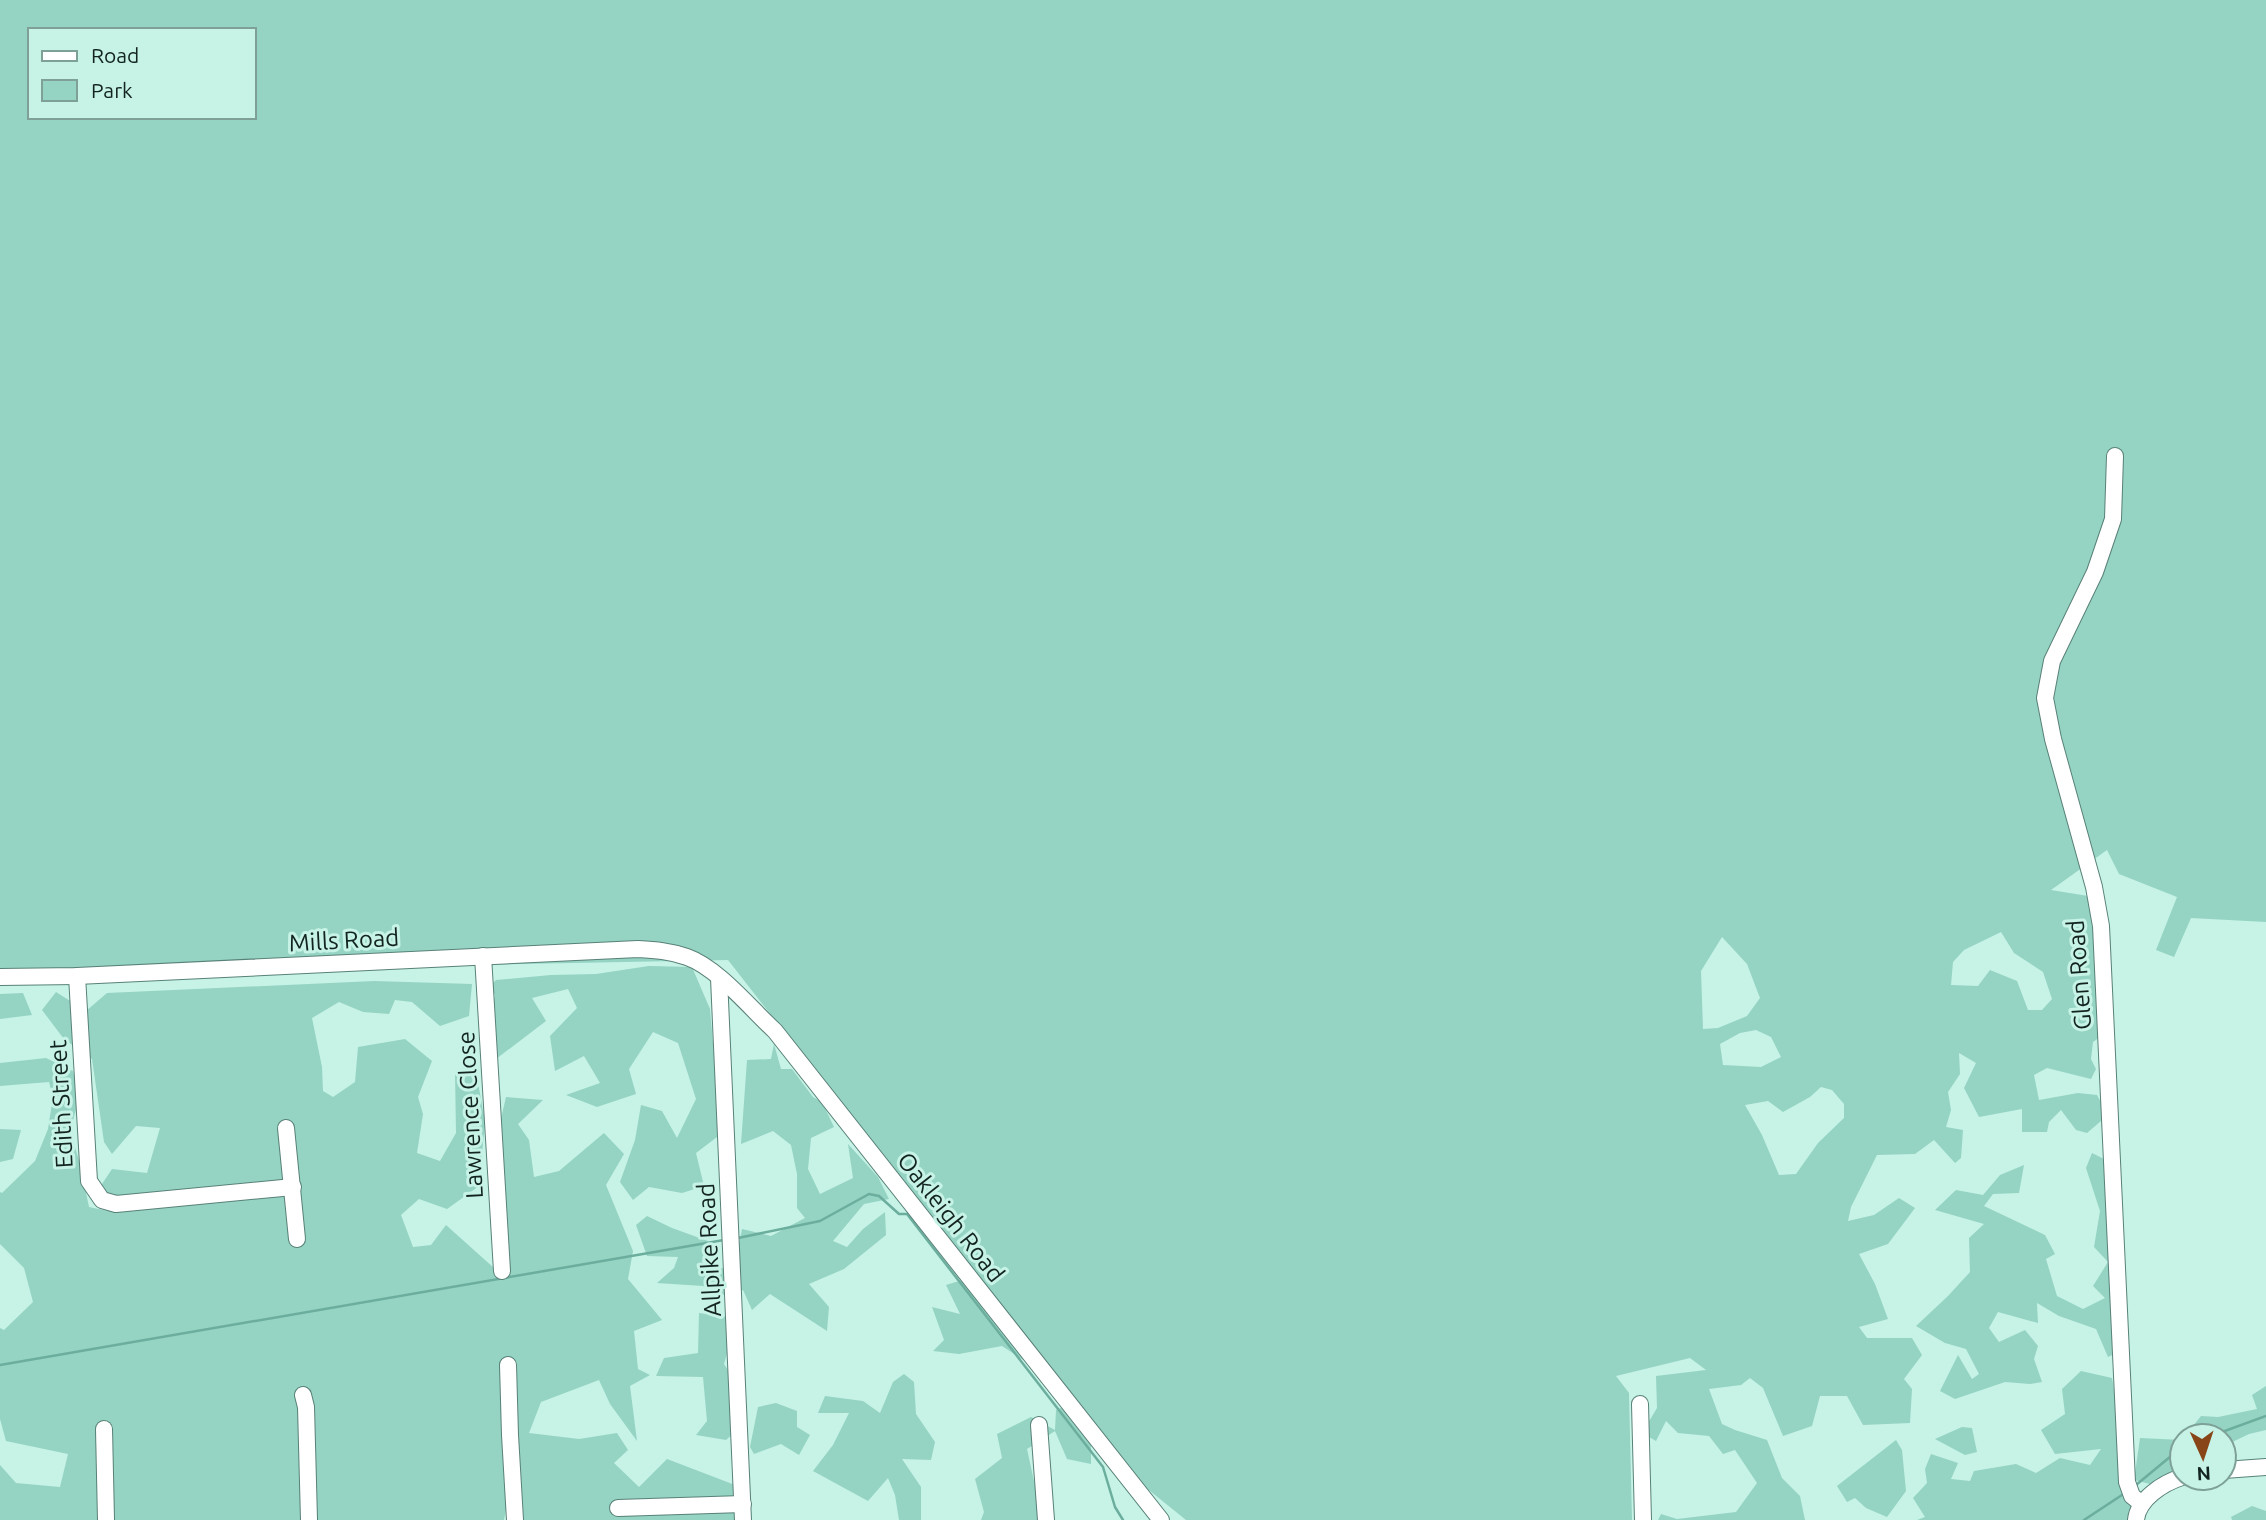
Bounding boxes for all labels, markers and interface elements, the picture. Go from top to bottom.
legend [28,28,256,119]
text: Road [91,43,139,67]
text: Park [91,78,133,102]
street label: Glen Road [2062,919,2096,1031]
street label: Mills Road [288,924,400,956]
street label: Lawrence Close [452,1031,488,1199]
street label: Edith Street [44,1038,78,1169]
street label: Oakleigh Road [892,1147,1010,1287]
street label: Allpike Road [692,1182,726,1318]
north arrow [2168,1422,2238,1492]
text: N [2196,1463,2212,1485]

